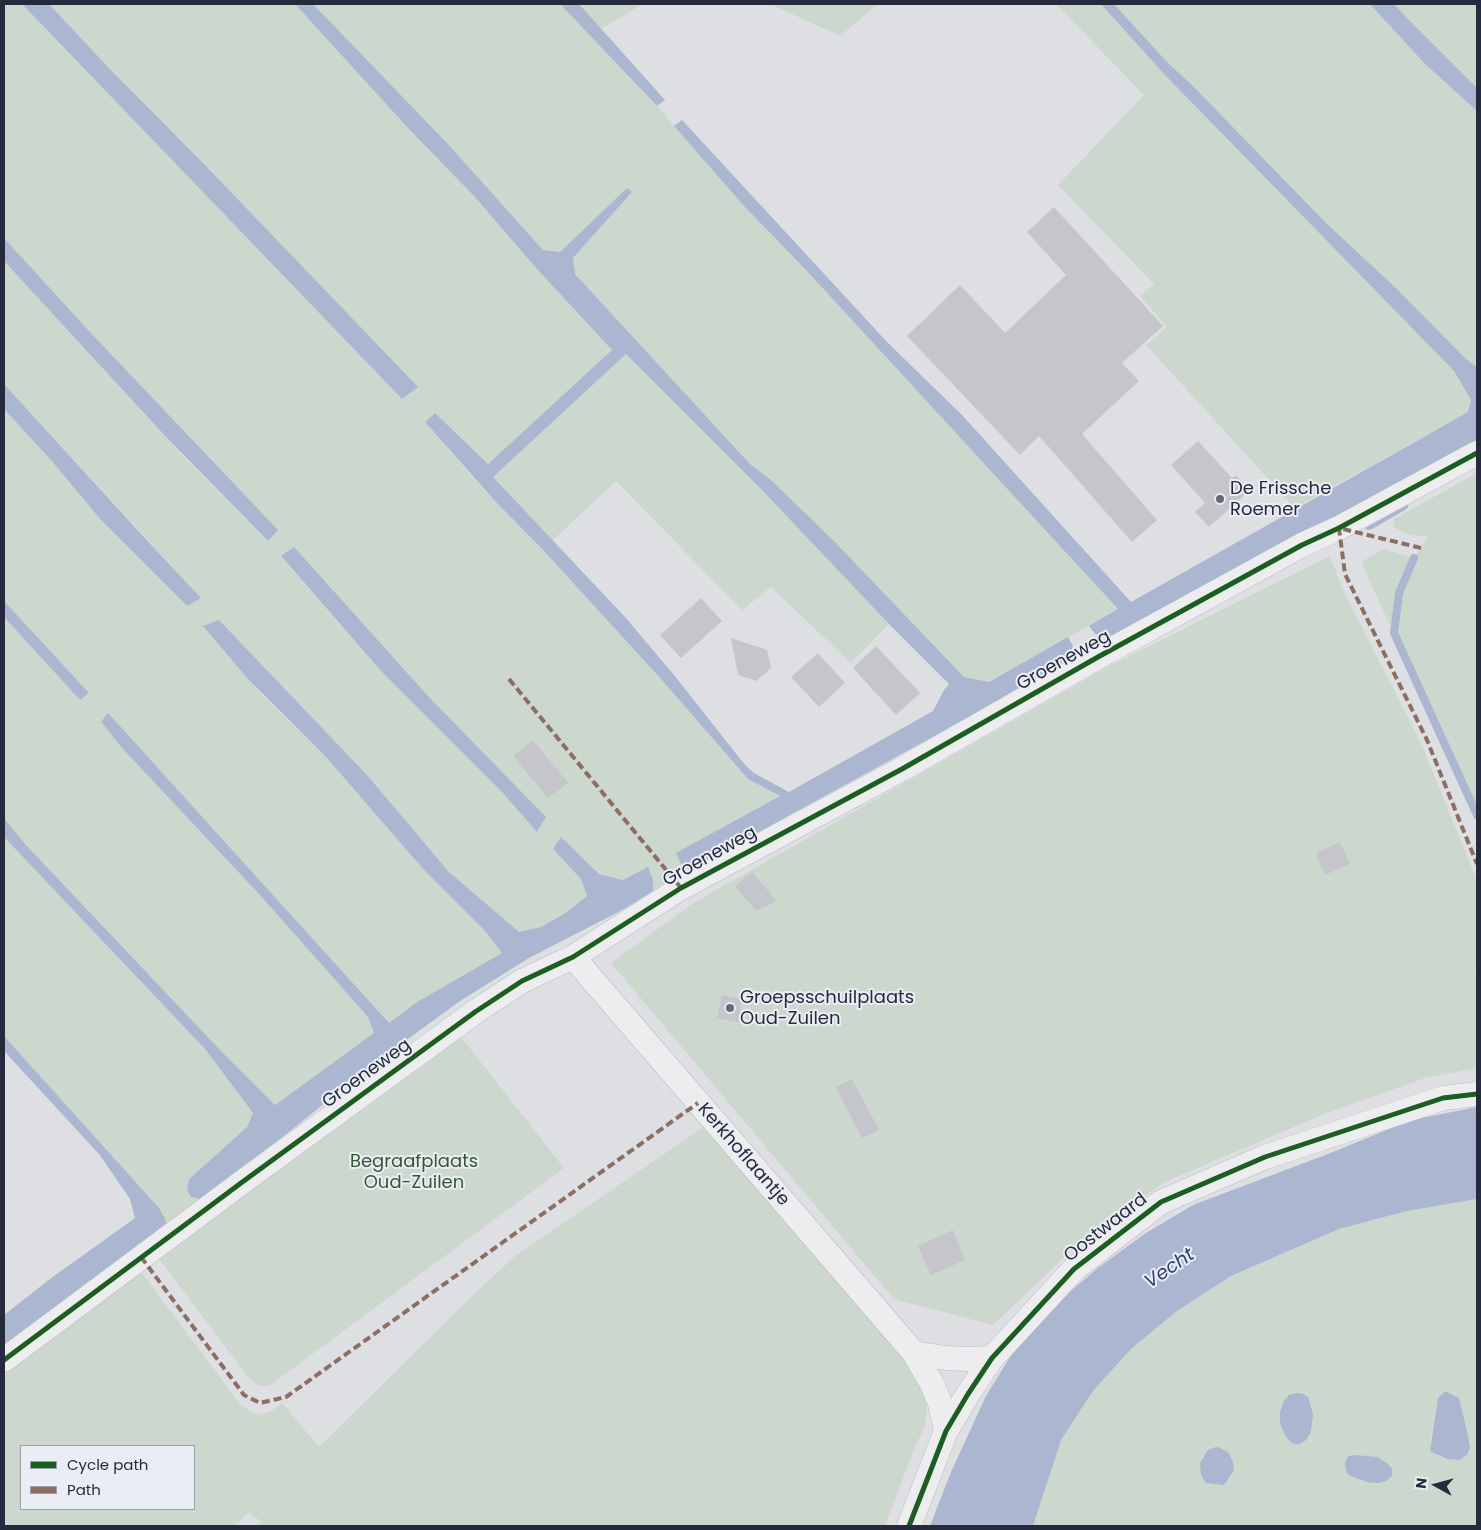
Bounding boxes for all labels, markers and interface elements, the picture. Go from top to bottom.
place label: De Frissche Roemer [1230,478,1331,520]
marker: De Frissche Roemer [1214,493,1226,505]
street label: Groeneweg [1013,626,1115,696]
street label: Groeneweg [659,822,761,892]
place label: Groepsschuilplaats Oud-Zuilen [740,987,914,1030]
marker: Groepsschuilplaats Oud-Zuilen [724,1002,736,1014]
street label: Groeneweg [319,1035,415,1113]
street label: Kerkhoflaantje [692,1099,794,1211]
park label: Begraafplaats Oud-Zuilen [350,1151,478,1194]
street label: Oostwaard [1060,1189,1152,1267]
water label: Vecht [1141,1244,1199,1294]
legend [20,1445,195,1510]
text: Cycle path [67,1454,148,1475]
north arrow [1411,1460,1461,1510]
text: N [1411,1477,1432,1490]
text: Path [67,1479,101,1500]

